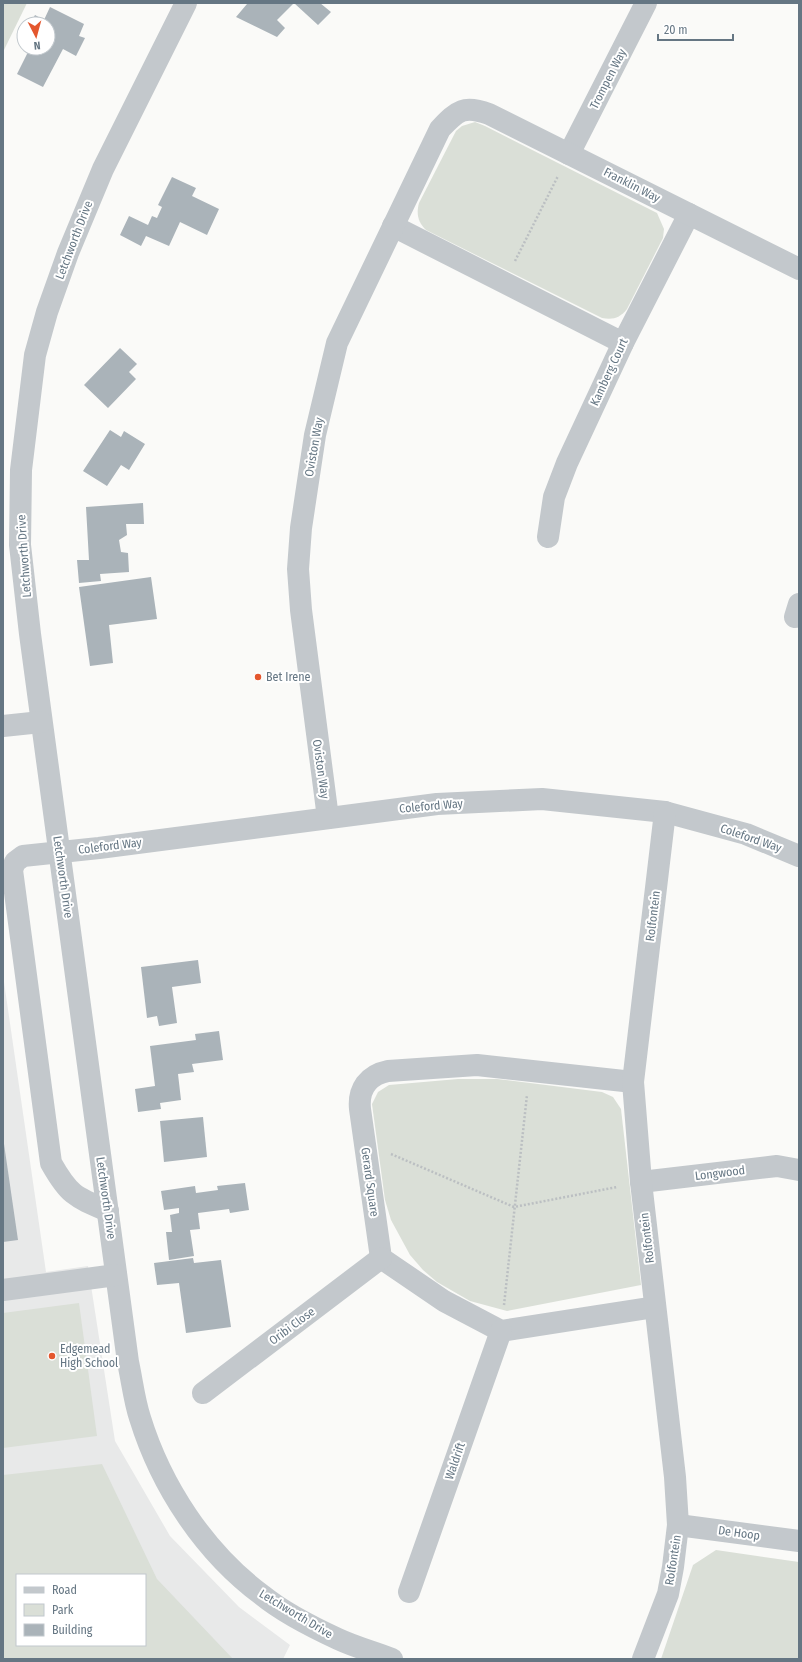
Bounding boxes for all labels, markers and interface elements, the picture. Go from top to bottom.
north arrow [16,16,56,56]
scale bar [658,16,733,42]
text: 20 m [664,23,688,37]
text: N [33,39,41,52]
street label: Trompen Way [587,46,629,111]
street label: Franklin Way [601,165,663,205]
street label: Letchworth Drive [53,199,95,281]
street label: Kamberg Court [587,336,631,408]
street label: Oviston Way [302,416,326,478]
street label: Letchworth Drive [14,514,34,598]
place label: Bet Irene [266,670,310,684]
marker: Bet Irene [253,672,263,682]
street label: Oviston Way [310,738,332,800]
street label: Coleford Way [399,796,464,816]
street label: Coleford Way [719,821,784,855]
street label: Letchworth Drive [50,835,76,919]
street label: Coleford Way [77,835,143,857]
street label: Rolfontein [643,890,663,942]
street label: Gerard Square [358,1146,382,1218]
street label: Letchworth Drive [93,1156,119,1240]
street label: Longwood [694,1163,746,1183]
street label: Rolfontein [637,1212,657,1264]
street label: Oribi Close [266,1304,318,1348]
place label: Edgemead High School [60,1342,118,1370]
marker: Edgemead High School [47,1351,57,1361]
street label: Waldrift [442,1440,468,1482]
street label: De Hoop [717,1523,761,1543]
street label: Rolfontein [662,1534,684,1586]
legend [16,1574,146,1646]
text: Road [52,1583,77,1597]
street label: Letchworth Drive [257,1587,335,1641]
text: Park [52,1603,74,1617]
text: Building [52,1623,93,1637]

